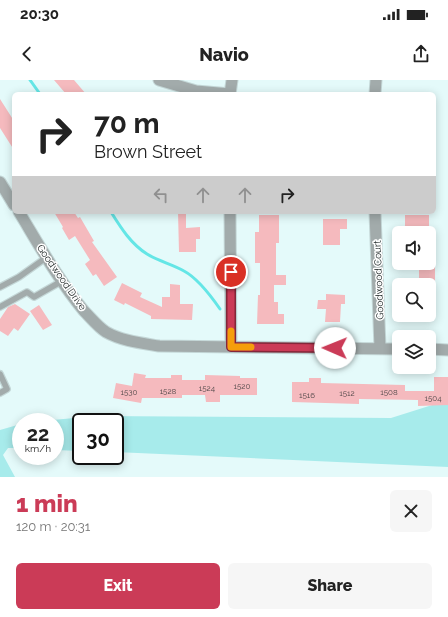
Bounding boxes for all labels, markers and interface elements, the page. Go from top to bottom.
text: 20:30 [20,5,59,23]
icon: back [16,43,38,65]
icon: share [410,43,432,65]
text: Navio [199,44,249,65]
text: 70 m [94,107,160,140]
icon: right [28,108,80,160]
text: Brown Street [94,141,202,162]
icon: left [150,184,172,206]
icon: ahead [192,184,214,206]
icon: ahead [234,184,256,206]
icon: right [276,184,298,206]
map controls [392,226,436,374]
button: sound [392,226,436,270]
street label: Goodwood Court [372,239,385,320]
street label: Goodwood Drive [35,242,88,312]
pin [214,255,248,289]
icon: arrive [220,261,242,283]
button: search [392,278,436,322]
position arrow [314,327,356,369]
button: layers [392,330,436,374]
house number: 1520 [234,381,251,391]
house number: 1524 [199,383,216,393]
house number: 1528 [160,386,177,396]
house number: 1530 [121,387,138,397]
house number: 1508 [380,387,398,397]
house number: 1512 [339,388,355,398]
house number: 1516 [299,390,315,400]
house number: 1504 [424,393,442,403]
speed limit sign: 30 [72,413,124,465]
text: 22 [27,422,49,446]
text: km/h [25,443,51,454]
text: 1 min [16,489,78,518]
button: close [390,490,432,532]
text: 120 m · 20:31 [16,519,90,534]
button: Exit [16,563,220,609]
button: Share [228,563,432,609]

